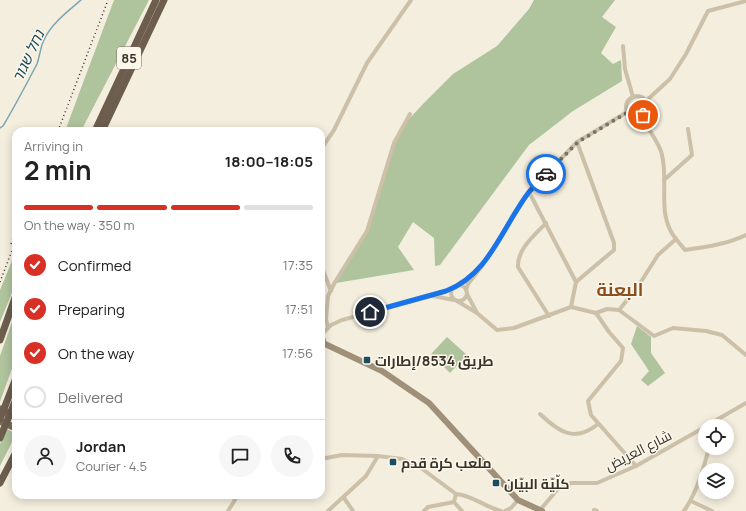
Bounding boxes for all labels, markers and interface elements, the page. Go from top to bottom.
water label: נחל שגור [7,25,50,85]
road number: 85 [117,47,141,69]
pin [626,98,660,132]
icon: bag [632,104,654,126]
text: Arriving in [24,137,83,155]
text: 18:00–18:05 [225,151,313,172]
text: 2 min [24,152,92,188]
courier [526,154,566,194]
icon: car [535,163,557,185]
text: On the way · 350 m [24,216,135,234]
icon: check [24,254,46,276]
text: Confirmed [58,255,131,276]
text: 17:35 [283,256,313,274]
district label: البعنة [597,277,643,301]
pin [353,295,387,329]
icon: check [24,298,46,320]
text: Preparing [58,299,125,320]
text: 17:51 [285,300,313,318]
icon: home [359,301,381,323]
icon: check [24,342,46,364]
text: On the way [58,343,134,364]
text: 17:56 [282,344,313,362]
place label: طريق 8534/إطارات [375,351,493,371]
marker: طريق 8534/إطارات [362,355,372,365]
text: Delivered [58,387,123,408]
map controls [698,419,734,499]
button: locate [698,419,734,455]
street label: شارع العريض [601,425,675,475]
button: person [24,435,66,477]
button: chat [219,435,261,477]
button: phone [271,435,313,477]
text: Jordan [76,436,126,457]
place label: ملعب كرة قدم [401,453,491,473]
text: Courier · 4.5 [76,457,147,475]
marker: ملعب كرة قدم [388,457,398,467]
button: layers [698,463,734,499]
place label: كلّيّة البيّان [504,474,569,493]
marker: كلّيّة البيّان [491,478,501,488]

